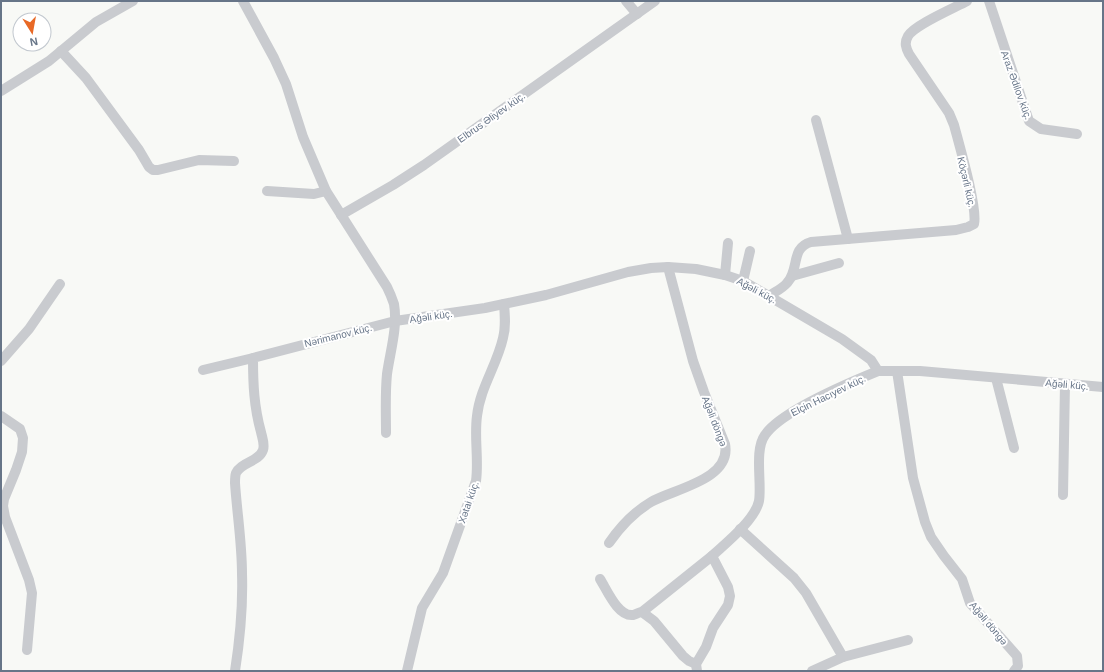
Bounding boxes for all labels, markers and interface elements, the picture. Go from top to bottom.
north arrow [12,12,52,52]
text: N [29,35,39,48]
street label: Araz Ədilov küç. [999,49,1034,121]
street label: Elbrus Əliyev küç. [455,90,527,145]
street label: Köçərli küç. [955,156,978,209]
street label: Ağəli küç. [735,275,778,305]
street label: Ağəli küç. [409,308,453,325]
street label: Nərimanov küç. [303,322,373,349]
street label: Elçin Hacıyev küç. [789,373,867,418]
street label: Ağəli küç. [1045,377,1089,392]
street label: Ağəli döngə [700,395,729,448]
street label: Xətai küç. [456,480,481,525]
street label: Ağəli döngə [967,600,1010,647]

